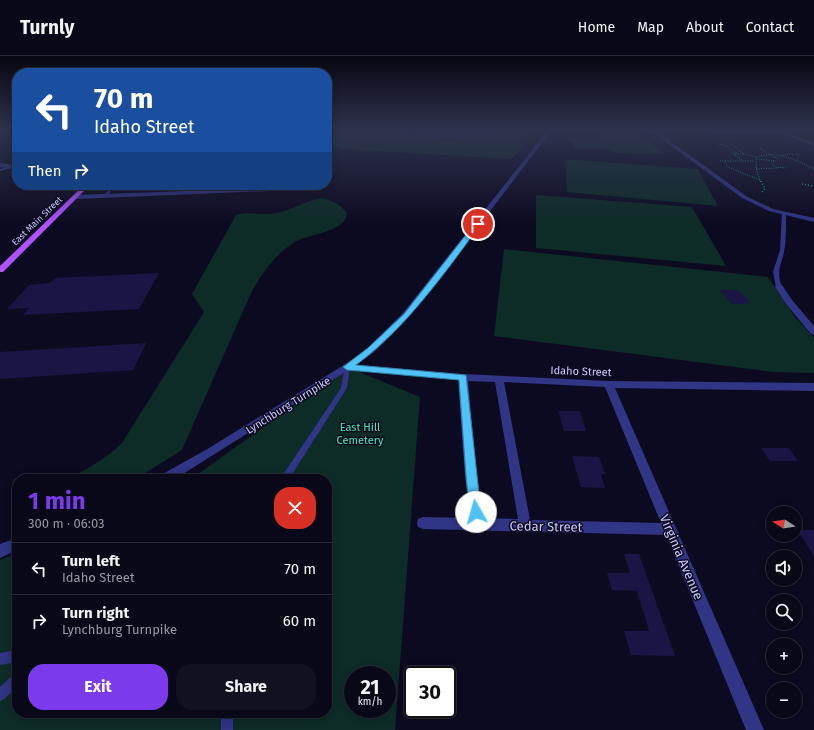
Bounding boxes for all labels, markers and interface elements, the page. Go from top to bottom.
text: Turnly [20,16,74,39]
text: Home [578,19,615,36]
text: Map [637,19,664,36]
text: About [686,19,724,36]
text: Contact [746,19,794,36]
text: 70 m [94,82,153,115]
icon: left [28,84,80,136]
text: Idaho Street [94,116,195,138]
icon: right [70,160,92,182]
text: Then [28,162,62,180]
street label: East Main Street [10,194,65,247]
pin [461,207,495,241]
icon: arrive [467,213,489,235]
street label: Idaho Street [550,364,612,379]
street label: Lynchburg Turnpike [244,374,333,437]
park label: East Hill Cemetery [337,421,384,447]
text: 1 min [28,487,86,515]
button: close [274,487,316,529]
position arrow [455,491,497,533]
north arrow [766,506,802,542]
map controls [766,506,802,718]
street label: Virginia Avenue [657,512,706,602]
text: 300 m · 06:03 [28,516,105,531]
street label: Cedar Street [510,518,583,535]
button: sound [766,550,802,586]
text: Turn left [62,552,120,570]
icon: left [28,558,50,580]
text: 70 m [284,560,316,578]
text: Idaho Street [62,570,135,585]
button: search [766,594,802,630]
text: Turn right [62,604,129,622]
icon: right [28,610,50,632]
text: 60 m [283,612,316,630]
text: Lynchburg Turnpike [62,622,177,637]
button: + [766,638,802,674]
button: Exit [28,664,168,710]
button: Share [176,664,316,710]
speed limit sign: 30 [404,666,456,718]
text: 21 [360,675,380,699]
button: − [766,682,802,718]
text: km/h [358,696,382,708]

